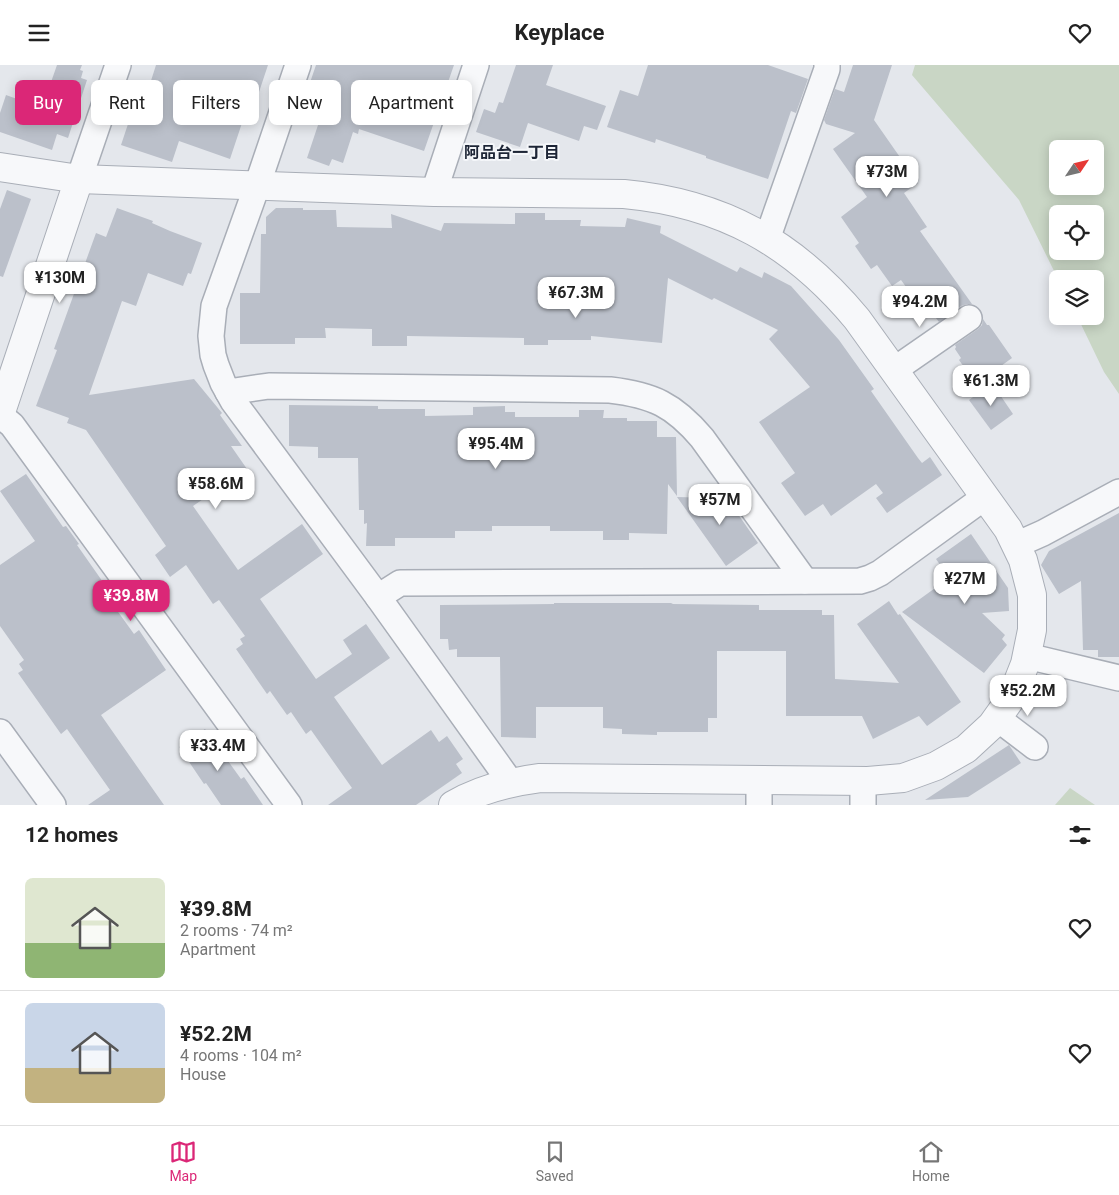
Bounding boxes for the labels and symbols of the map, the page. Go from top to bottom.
north arrow [1049,140,1104,195]
district label: 阿品台一丁目 [464,143,560,162]
pin: ¥73M [857,155,917,198]
pin: ¥130M [25,261,95,304]
pin: ¥67.3M [535,277,617,319]
pin: ¥94.2M [879,285,961,328]
pin: ¥61.3M [950,365,1032,407]
pin: ¥95.4M [455,427,537,470]
pin: ¥58.6M [175,467,257,510]
pin: ¥57M [690,483,750,526]
pin: ¥27M [935,563,995,605]
pin: ¥39.8M [90,579,172,622]
pin: ¥52.2M [987,675,1069,717]
pin: ¥33.4M [177,729,259,772]

